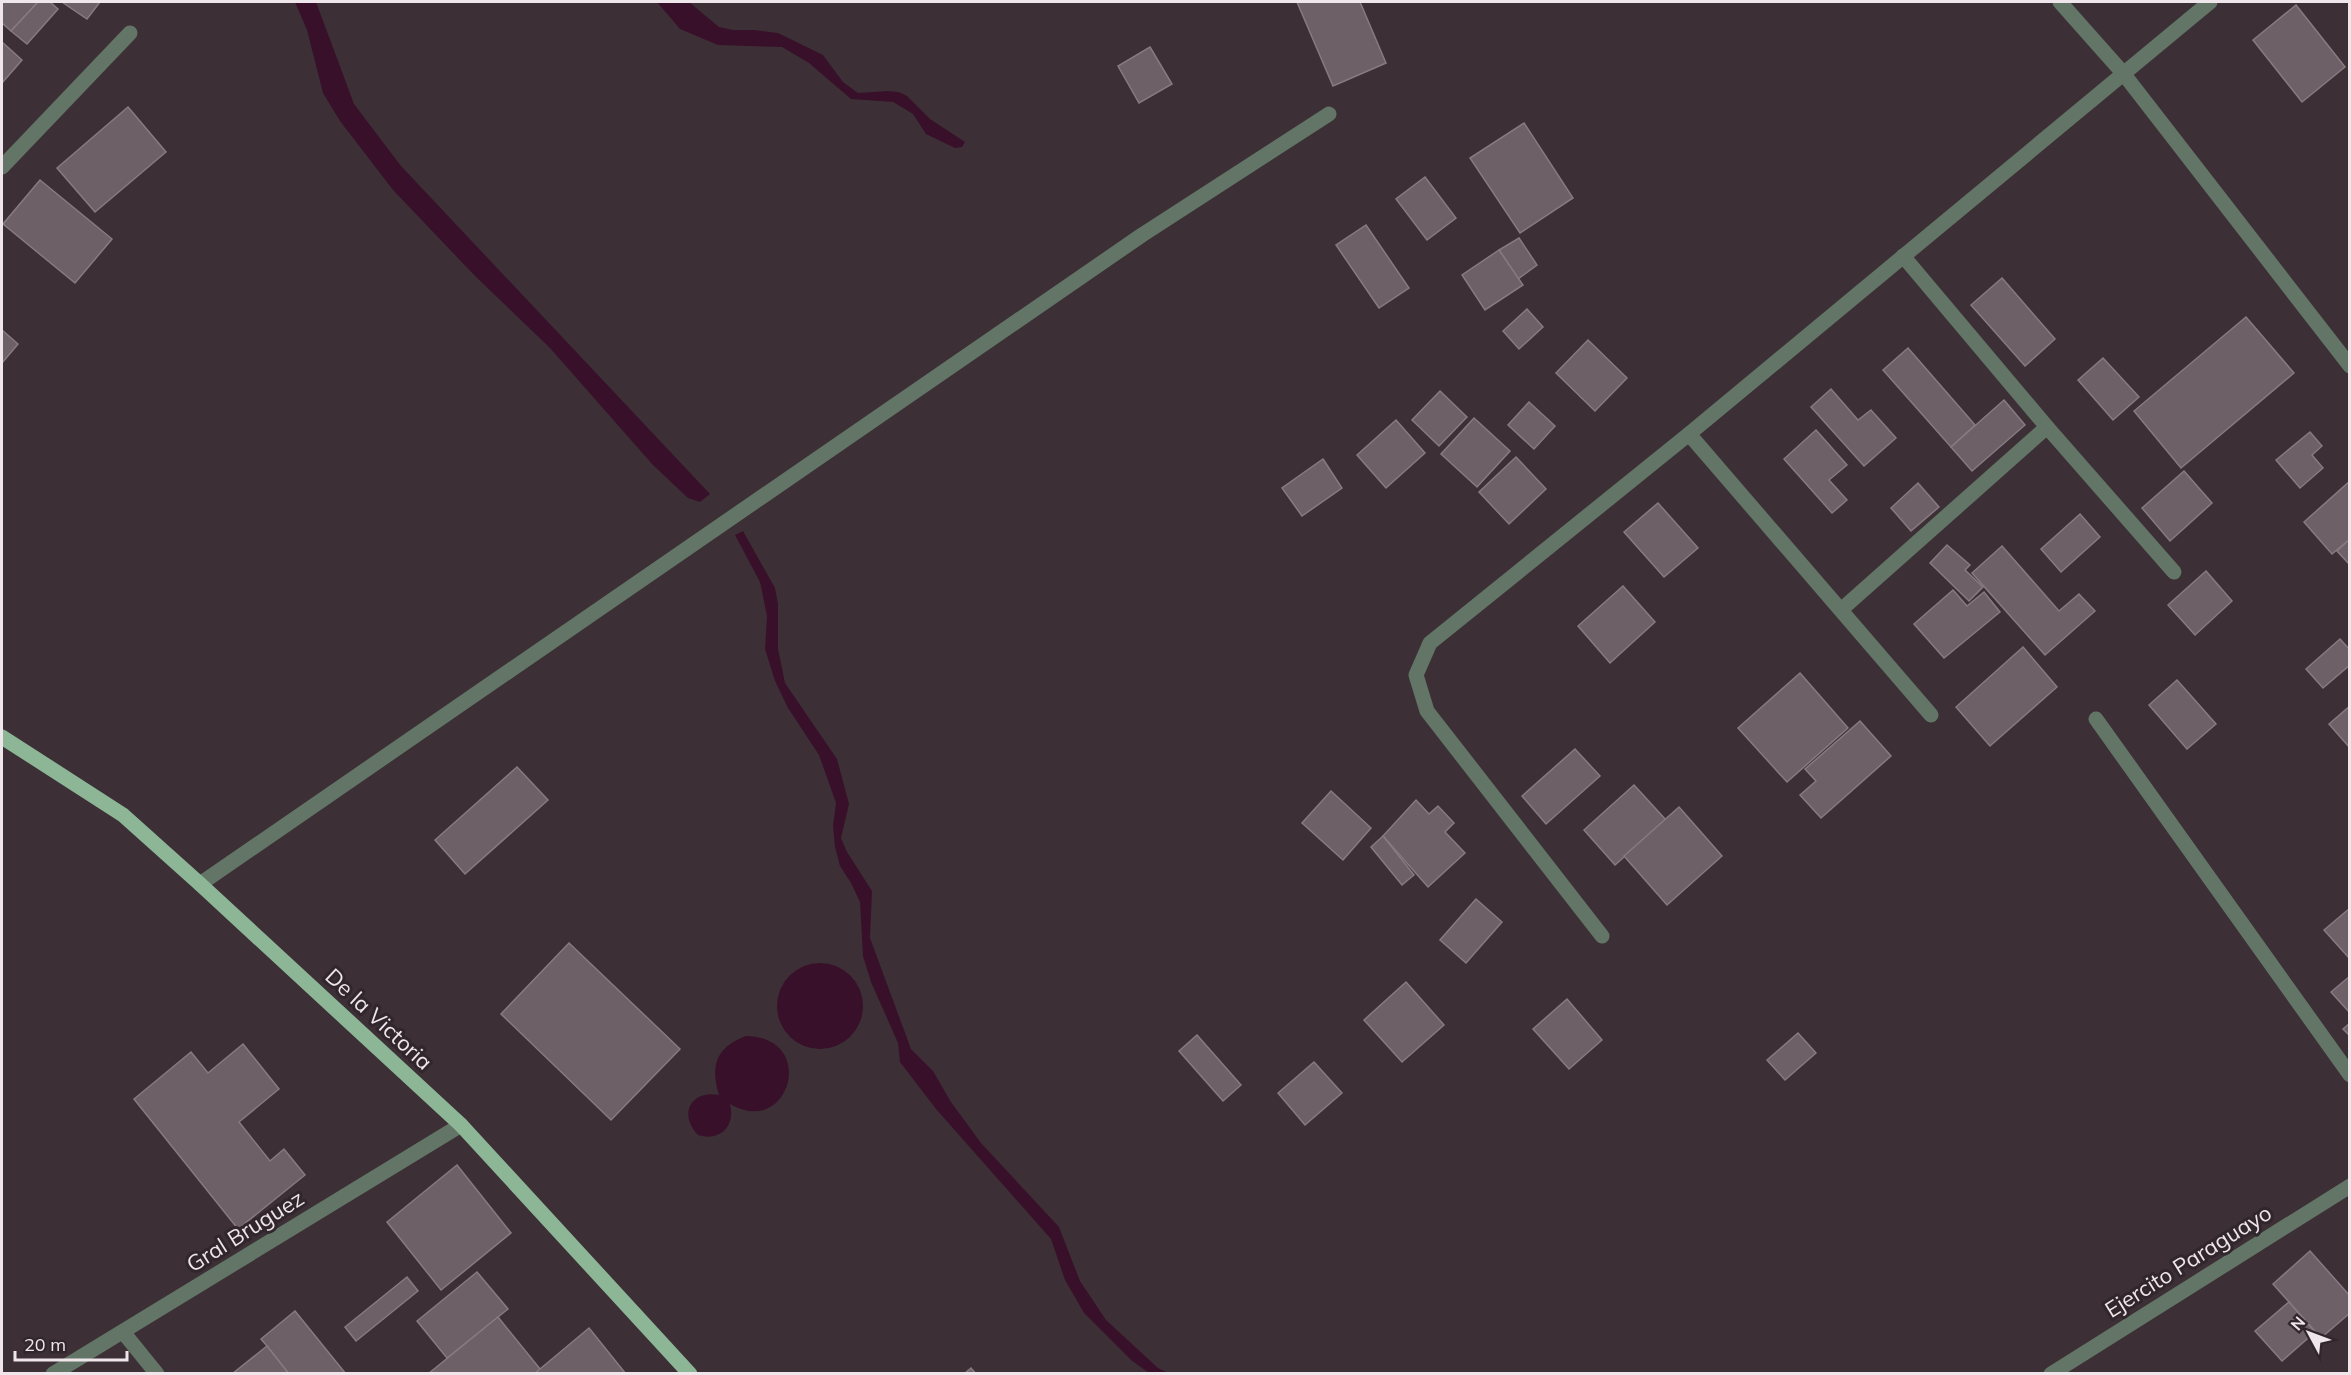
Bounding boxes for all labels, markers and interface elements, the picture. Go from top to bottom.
street label: De la Victoria [320,962,438,1076]
street label: Gral Bruguez [181,1184,309,1278]
street label: Ejercito Paraguayo [2099,1198,2277,1324]
north arrow [2279,1303,2339,1363]
text: N [2286,1312,2309,1334]
scale bar [15,1324,128,1362]
text: 20 m [24,1333,66,1356]

